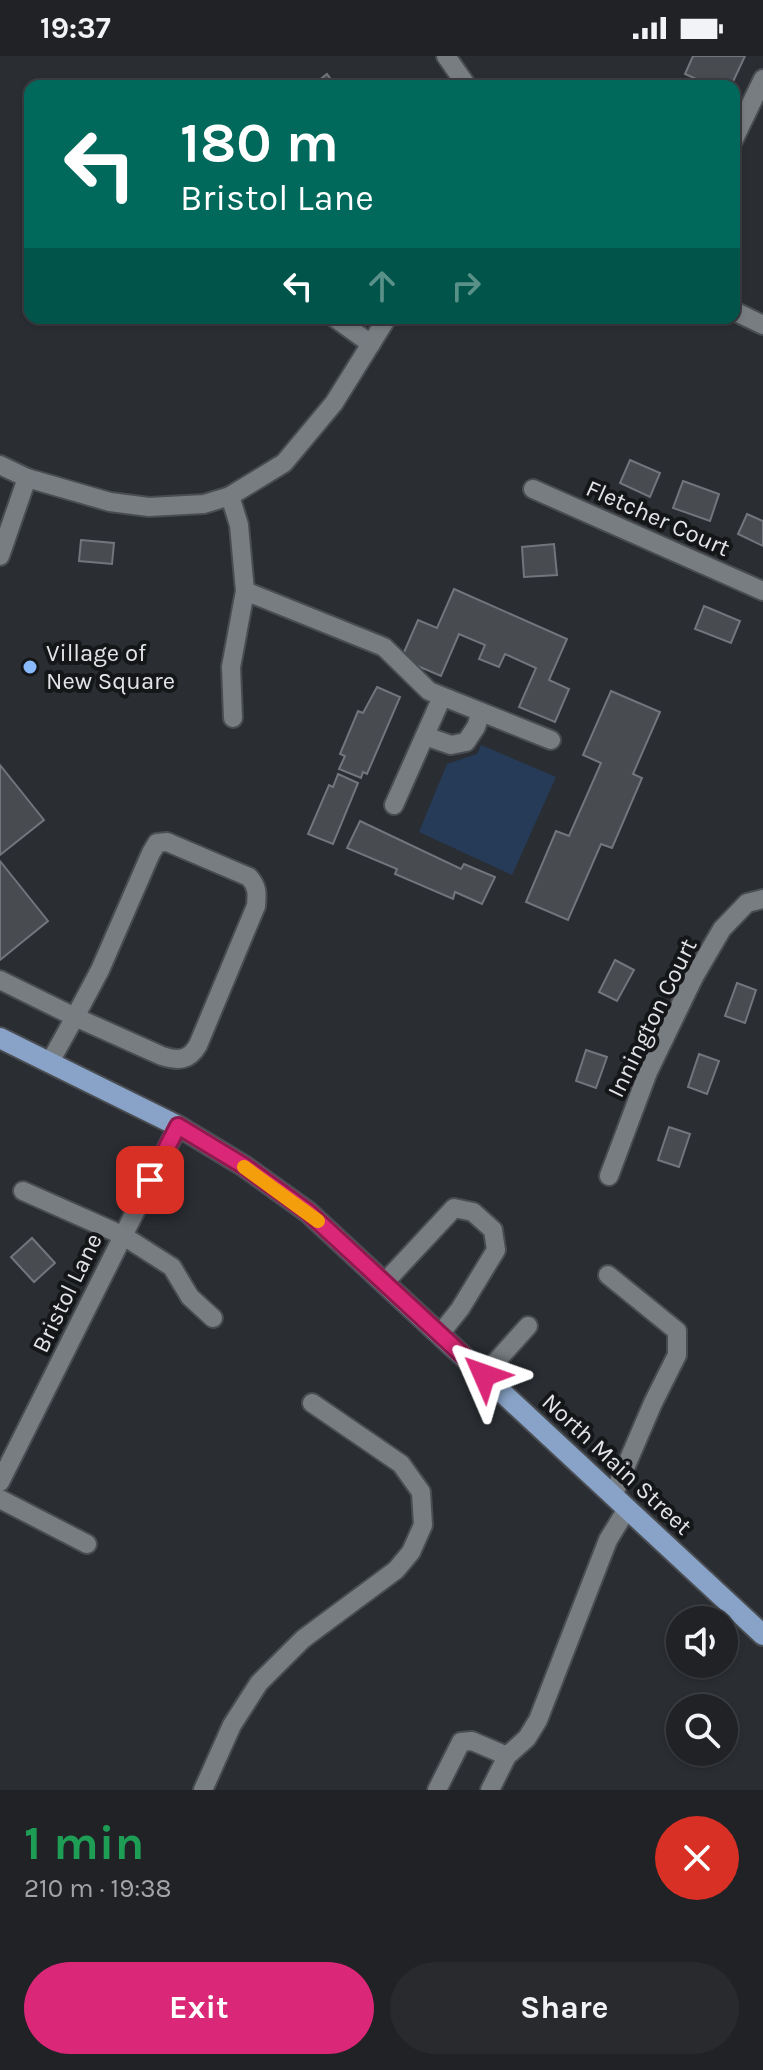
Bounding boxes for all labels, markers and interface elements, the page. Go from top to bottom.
text: 19:37 [40,10,111,46]
text: 180 m [180,110,339,175]
icon: left [48,112,152,216]
text: Bristol Lane [180,177,374,219]
icon: left [276,264,320,308]
icon: ahead [360,264,404,308]
icon: right [444,264,488,308]
street label: Fletcher Court [582,474,734,562]
place label: Village of New Square [46,639,175,695]
marker: Village of New Square [21,658,39,676]
street label: Innington Court [601,934,703,1102]
pin [116,1146,184,1214]
icon: arrive [128,1158,172,1202]
street label: Bristol Lane [26,1229,108,1357]
position arrow [442,1333,526,1417]
street label: North Main Street [536,1388,698,1540]
map controls [666,1606,738,1766]
button: sound [666,1606,738,1678]
button: search [666,1694,738,1766]
text: 1 min [24,1815,144,1871]
button: close [655,1816,739,1900]
text: 210 m · 19:38 [24,1873,172,1904]
button: Exit [24,1962,374,2054]
button: Share [390,1962,739,2054]

